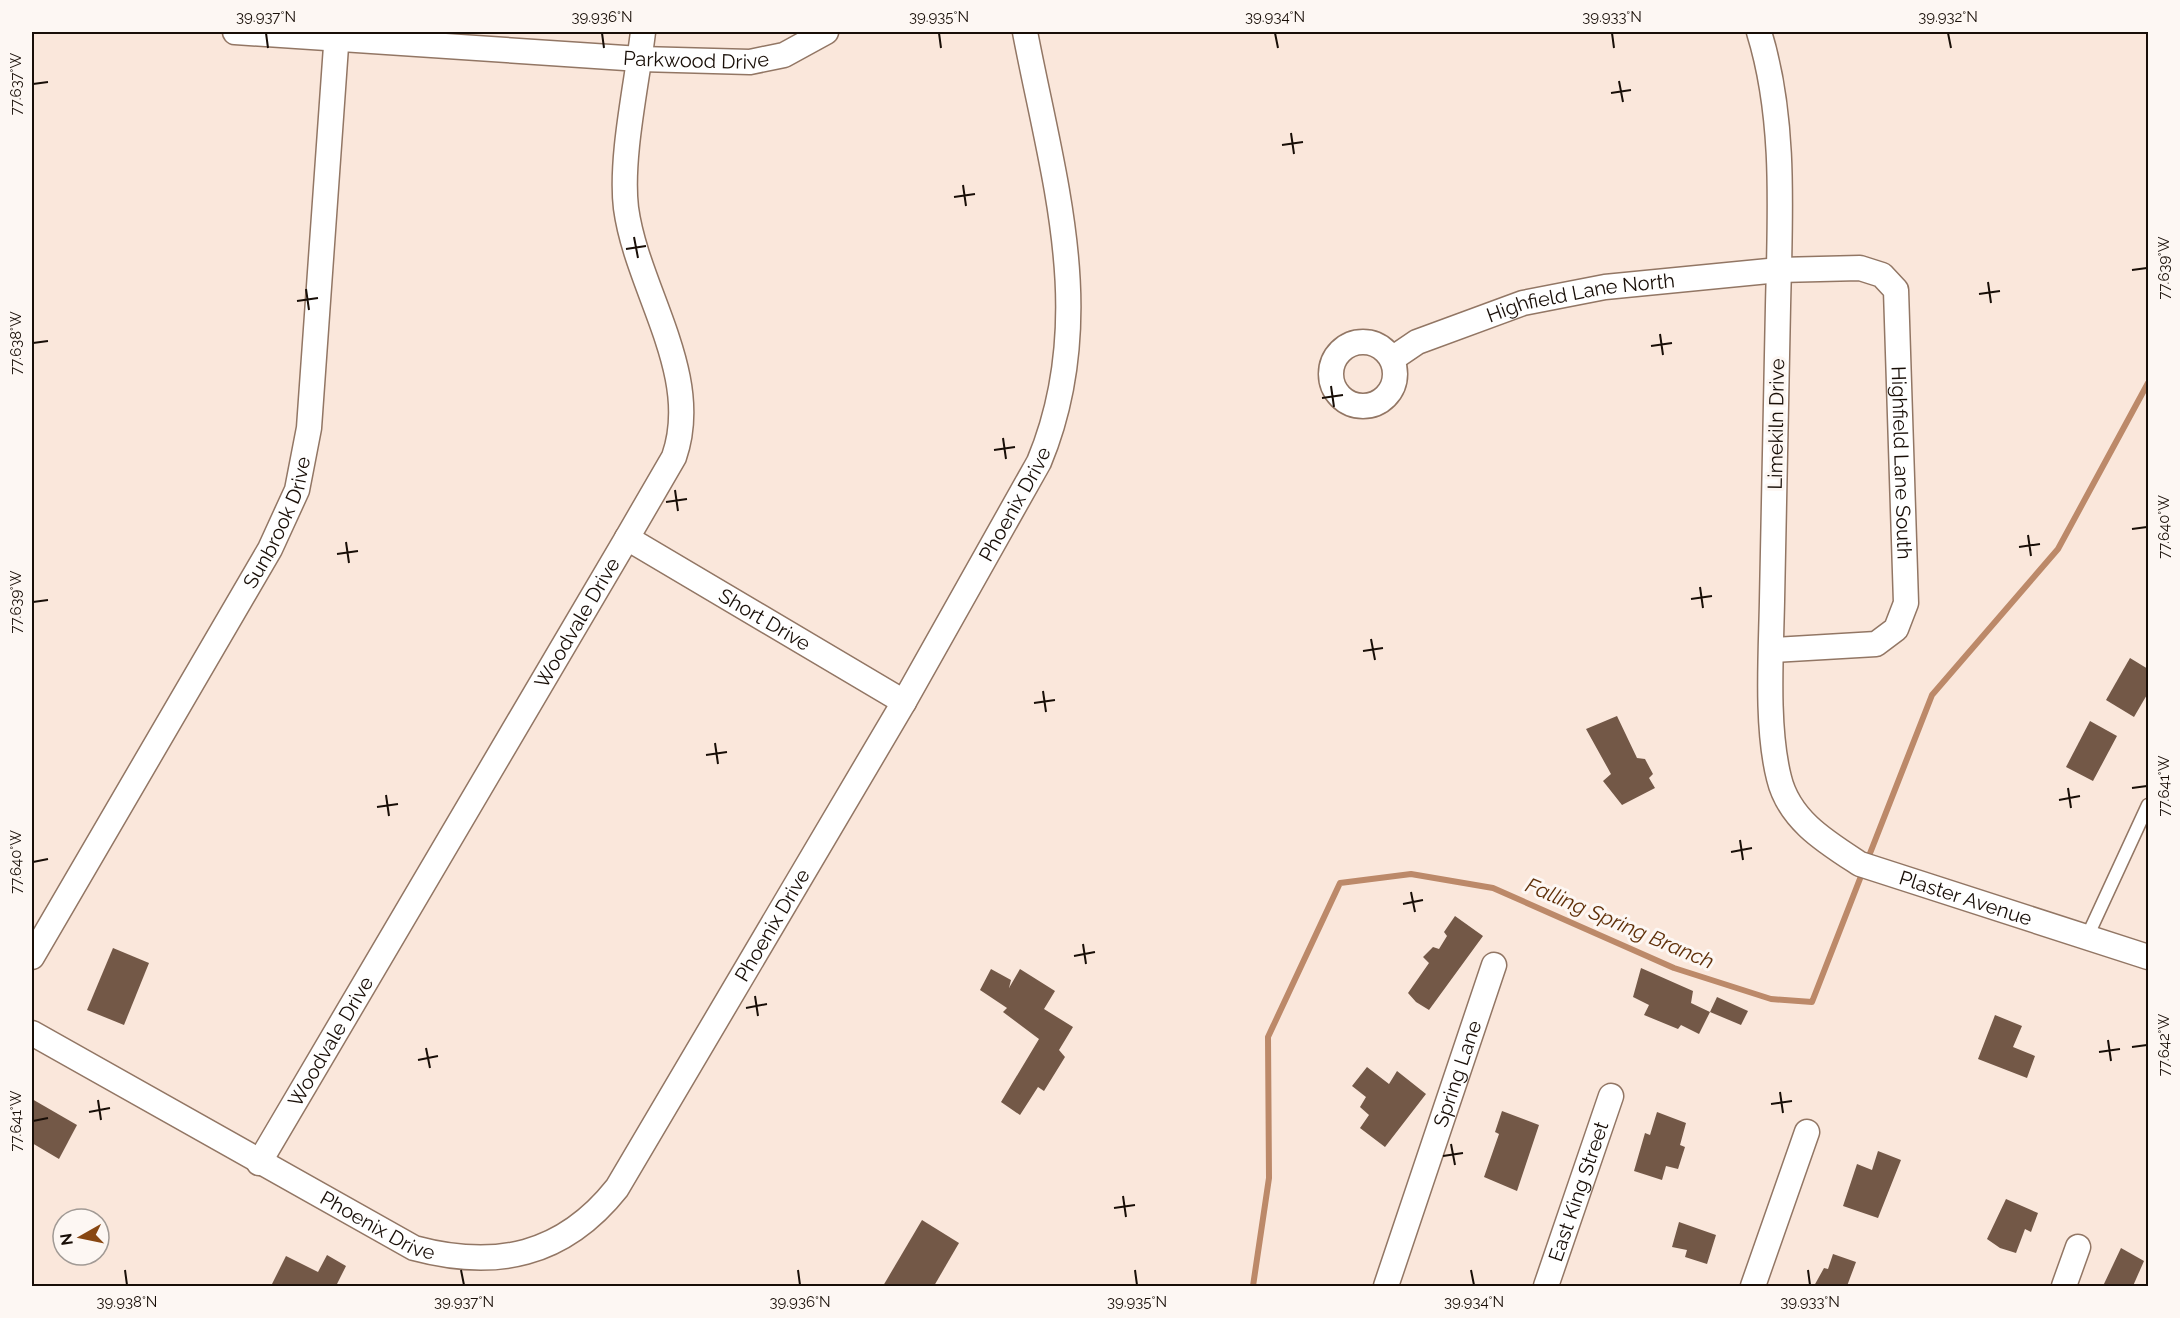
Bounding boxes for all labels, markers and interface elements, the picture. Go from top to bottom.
text: 39.937°N [236,8,296,26]
text: 39.936°N [571,8,633,26]
text: 39.935°N [909,8,969,26]
text: 39.934°N [1245,8,1305,26]
text: 39.933°N [1582,8,1642,26]
text: 39.932°N [1918,8,1978,26]
street label: Parkwood Drive [622,46,771,74]
text: 77.637°W [7,52,25,115]
text: 77.639°W [2155,236,2173,299]
street label: Highfield Lane North [1483,268,1676,327]
text: 77.638°W [7,311,25,375]
street label: Limekiln Drive [1763,358,1789,490]
street label: Highfield Lane South [1886,366,1917,560]
street label: Phoenix Drive [974,443,1056,565]
street label: Sunbrook Drive [238,454,315,593]
text: 77.640°W [2155,495,2173,559]
street label: Woodvale Drive [529,553,625,692]
text: 77.639°W [7,570,25,633]
street label: Short Drive [715,583,815,656]
text: 77.641°W [2155,755,2173,816]
text: 77.640°W [7,830,25,894]
street label: Phoenix Drive [730,864,815,986]
street label: Plaster Avenue [1896,865,2035,931]
water label: Falling Spring Branch [1522,872,1718,974]
street label: Woodvale Drive [283,972,378,1111]
text: 77.642°W [2155,1013,2173,1076]
street label: Spring Lane [1428,1017,1487,1130]
text: 77.641°W [7,1090,25,1151]
street label: East King Street [1543,1118,1614,1265]
street label: Phoenix Drive [316,1186,437,1265]
north arrow [51,1207,111,1267]
text: N [56,1232,77,1247]
text: 39.938°N [97,1293,157,1311]
text: 39.937°N [434,1293,494,1311]
text: 39.936°N [769,1293,831,1311]
text: 39.935°N [1107,1293,1167,1311]
text: 39.934°N [1444,1293,1504,1311]
text: 39.933°N [1780,1293,1840,1311]

